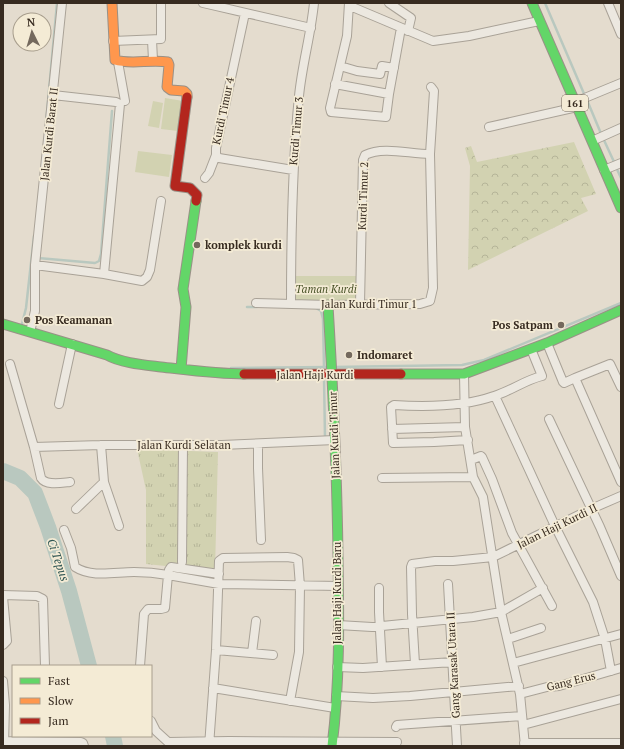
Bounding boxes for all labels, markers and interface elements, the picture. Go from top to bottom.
north arrow [12,12,52,52]
text: N [26,15,37,29]
street label: Kurdi Timur 4 [209,76,237,146]
street label: Jalan Kurdi Barat II [37,87,61,181]
road number: 161 [562,95,588,111]
street label: Kurdi Timur 3 [286,96,306,166]
street label: Kurdi Timur 2 [355,161,371,230]
place label: komplek kurdi [205,238,282,252]
marker: komplek kurdi [192,240,202,250]
park label: Taman Kurdi [295,282,357,296]
street label: Jalan Kurdi Timur 1 [321,297,417,311]
place label: Pos Keamanan [35,313,112,327]
marker: Pos Keamanan [22,315,32,325]
place label: Pos Satpam [492,318,554,332]
marker: Pos Satpam [556,320,566,330]
place label: Indomaret [357,348,413,362]
marker: Indomaret [344,350,354,360]
street label: Jalan Haji Kurdi [276,368,354,382]
street label: Jalan Kurdi Timur [325,390,343,479]
street label: Jalan Kurdi Selatan [137,438,231,452]
street label: Jalan Haji Kurdi II [515,500,600,551]
water label: Ci Tepus [44,536,73,583]
street label: Jalan Haji Kurdi Baru [330,541,344,644]
street label: Gang Karasak Utara II [443,611,463,719]
legend [12,665,152,737]
street label: Gang Erus [545,668,597,694]
text: Fast [48,673,71,688]
text: Slow [48,693,74,708]
text: Jam [48,713,69,728]

